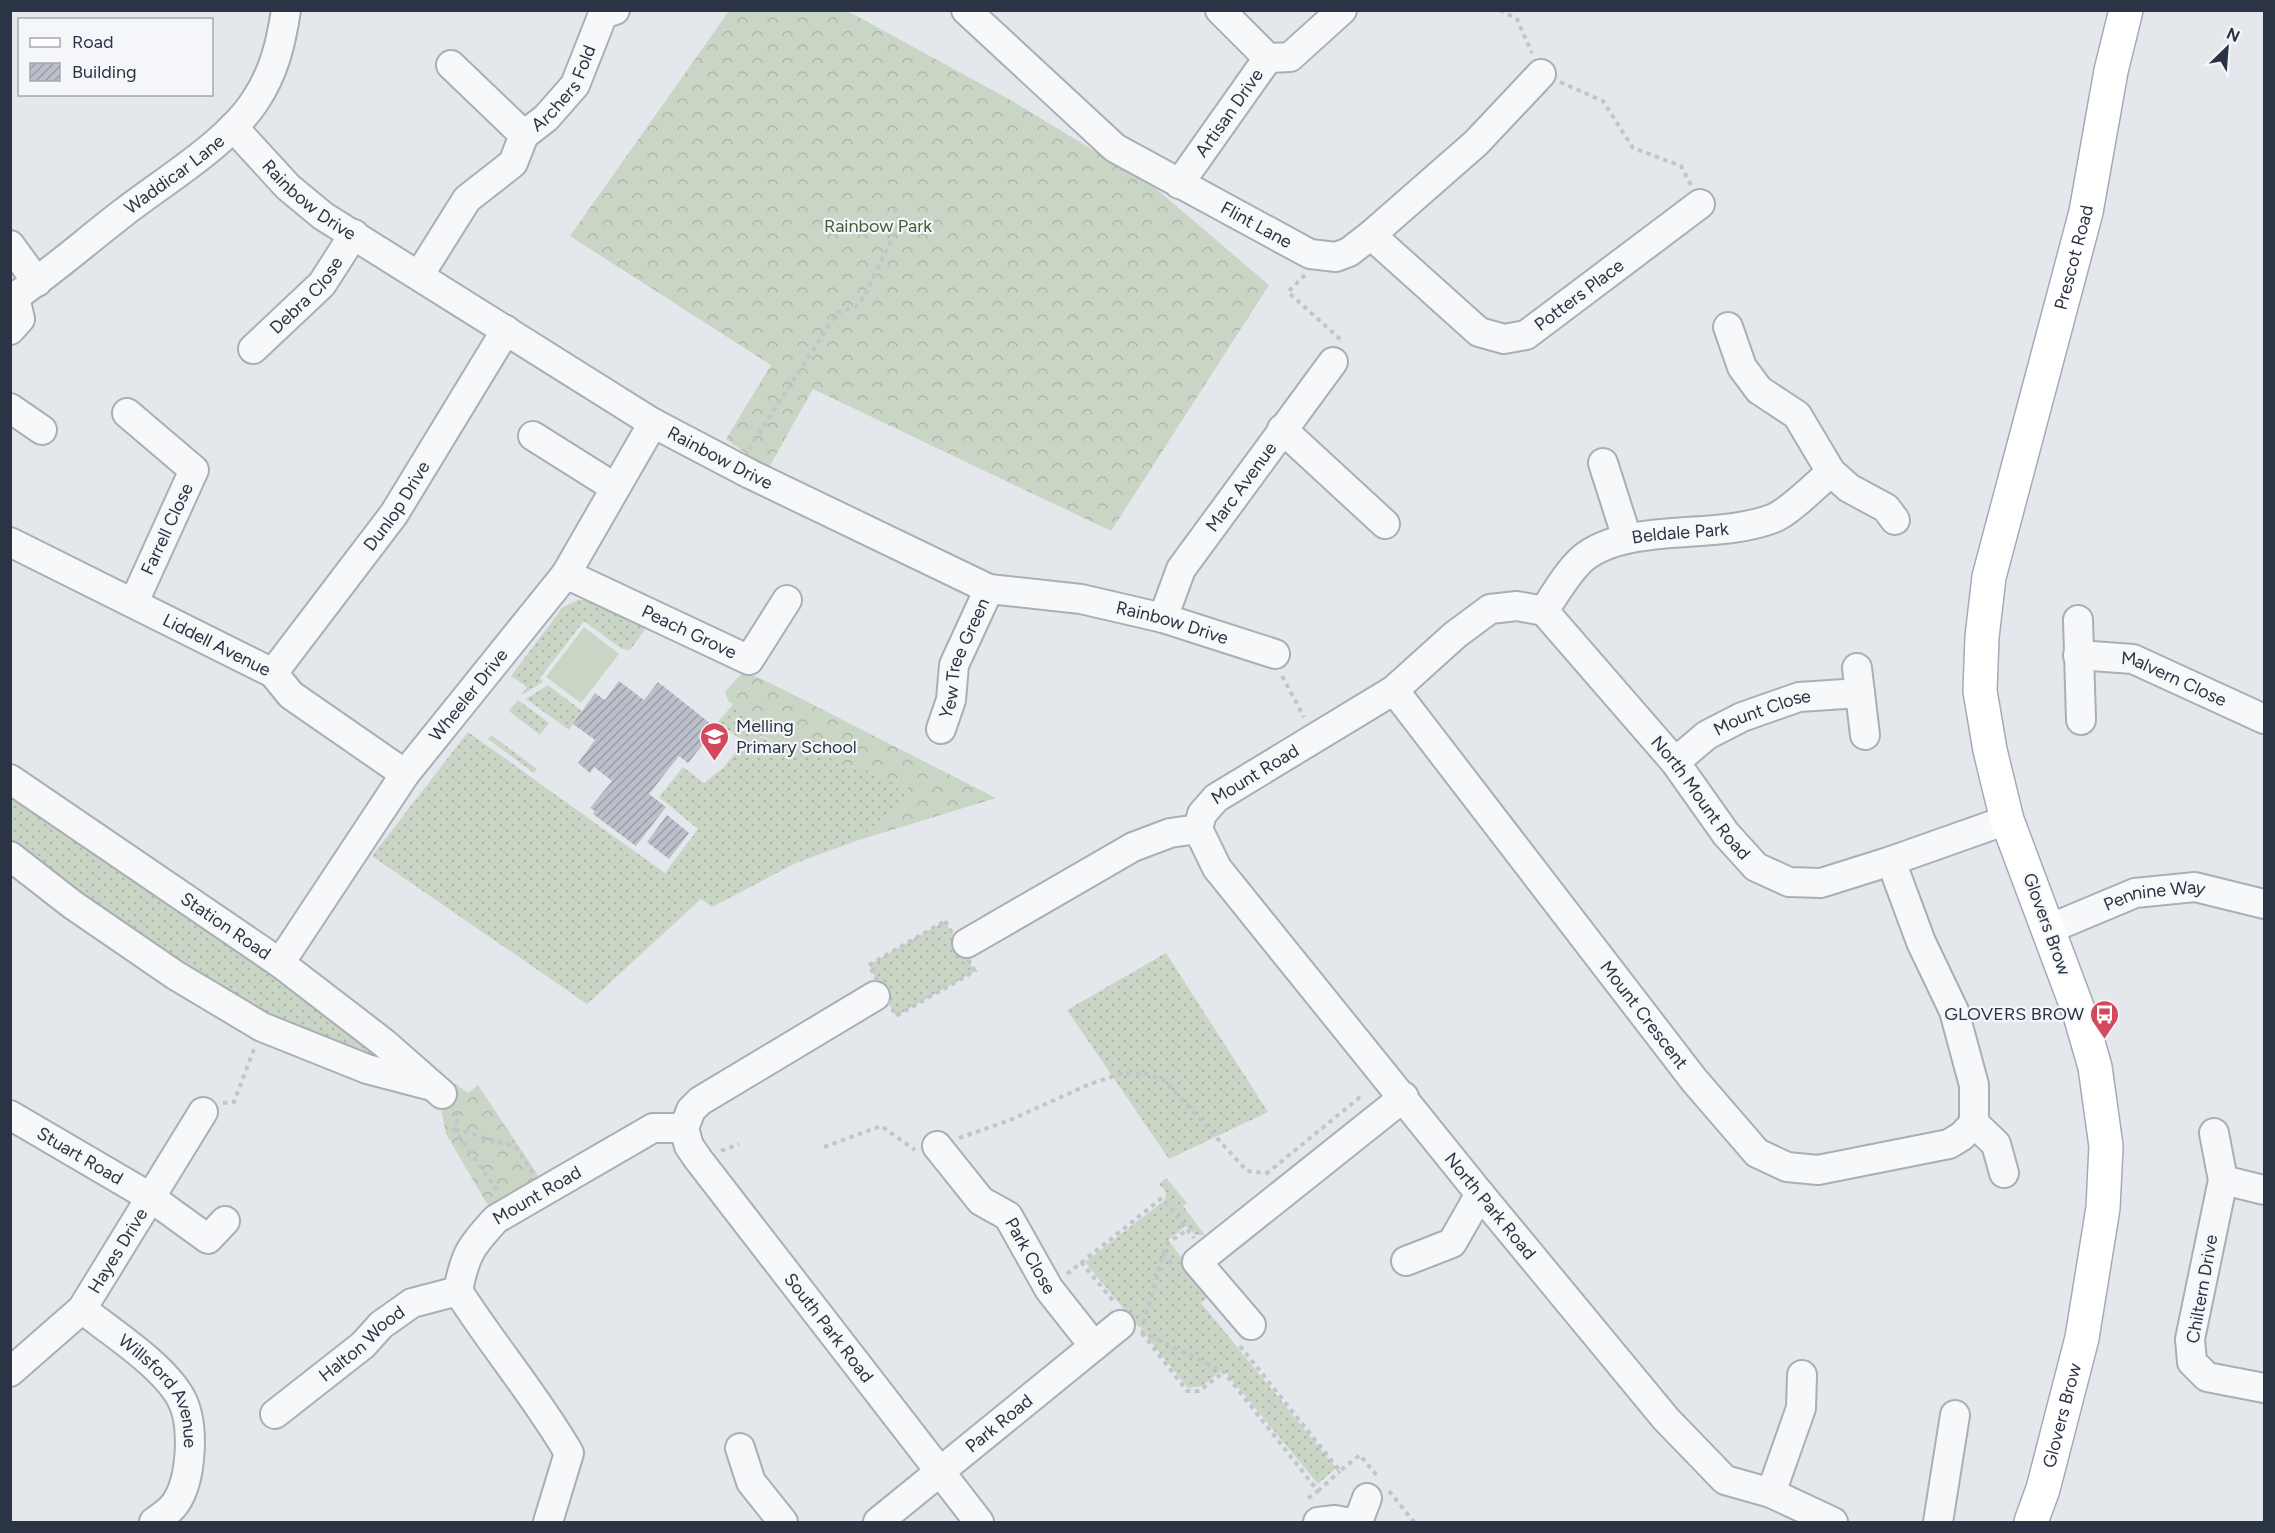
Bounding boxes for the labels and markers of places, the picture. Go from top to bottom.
place label: Melling Primary School [736,715,857,758]
school or university icon: Melling Primary School [699,720,731,762]
bus stop icon: GLOVERS BROW [2089,998,2121,1040]
place label: GLOVERS BROW [1944,1003,2085,1025]

